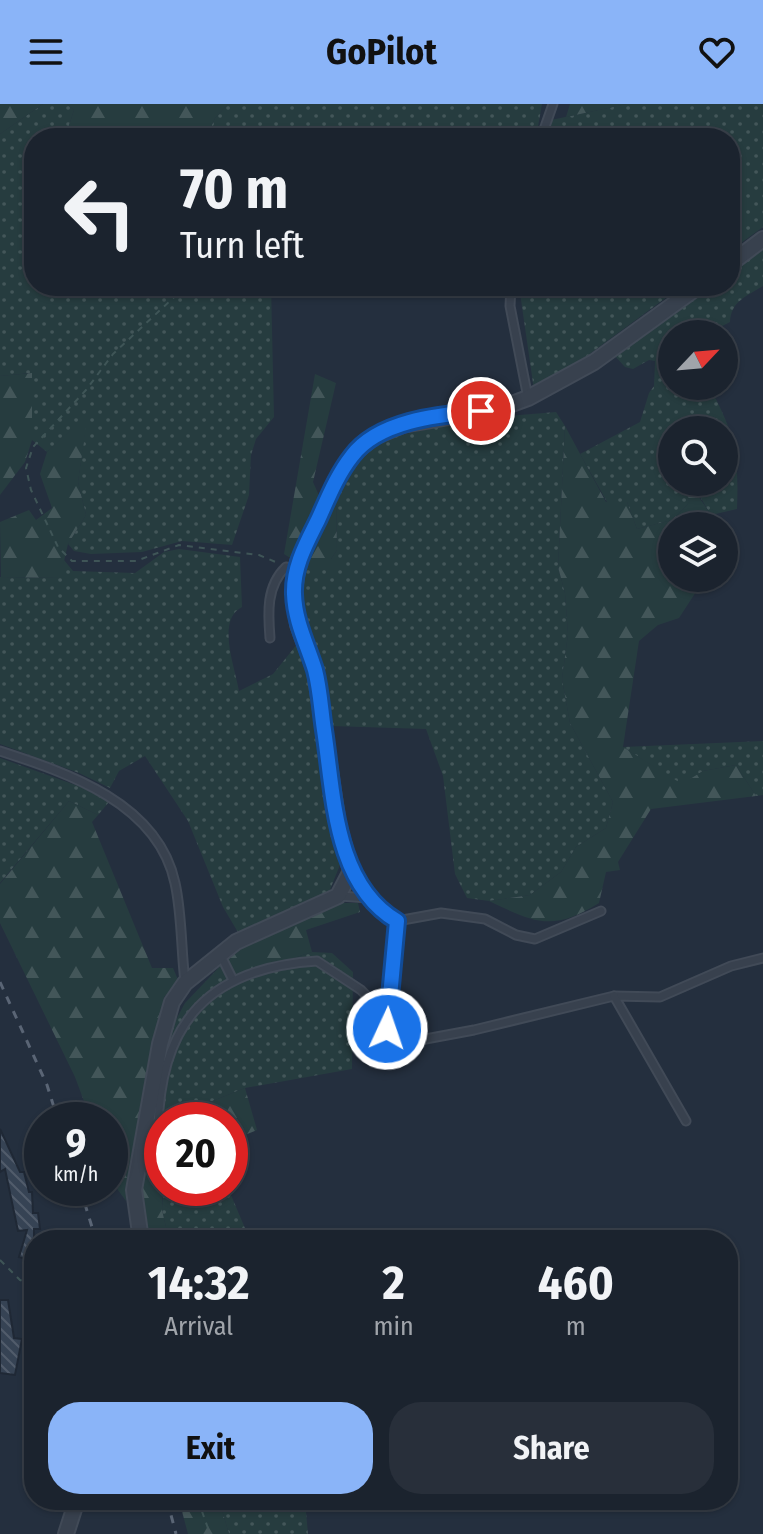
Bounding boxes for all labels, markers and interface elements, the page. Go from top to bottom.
icon: menu [24,30,68,74]
text: GoPilot [326,30,437,74]
icon: heart [695,30,739,74]
text: 70 m [180,156,288,223]
icon: left [48,160,152,264]
text: Turn left [180,224,304,268]
north arrow [658,320,738,400]
map controls [658,320,738,592]
pin [447,377,515,445]
icon: arrive [459,389,503,433]
button: search [658,416,738,496]
button: layers [658,512,738,592]
position arrow [345,987,429,1071]
speed limit sign: 20 [144,1102,248,1206]
text: 9 [66,1120,86,1168]
text: km/h [54,1162,98,1186]
text: 14:32 [148,1254,249,1312]
text: 2 [383,1254,405,1312]
text: 460 [538,1254,614,1312]
text: Arrival [164,1311,233,1342]
text: min [374,1311,414,1342]
text: m [566,1311,586,1342]
button: Exit [48,1402,373,1494]
button: Share [389,1402,714,1494]

